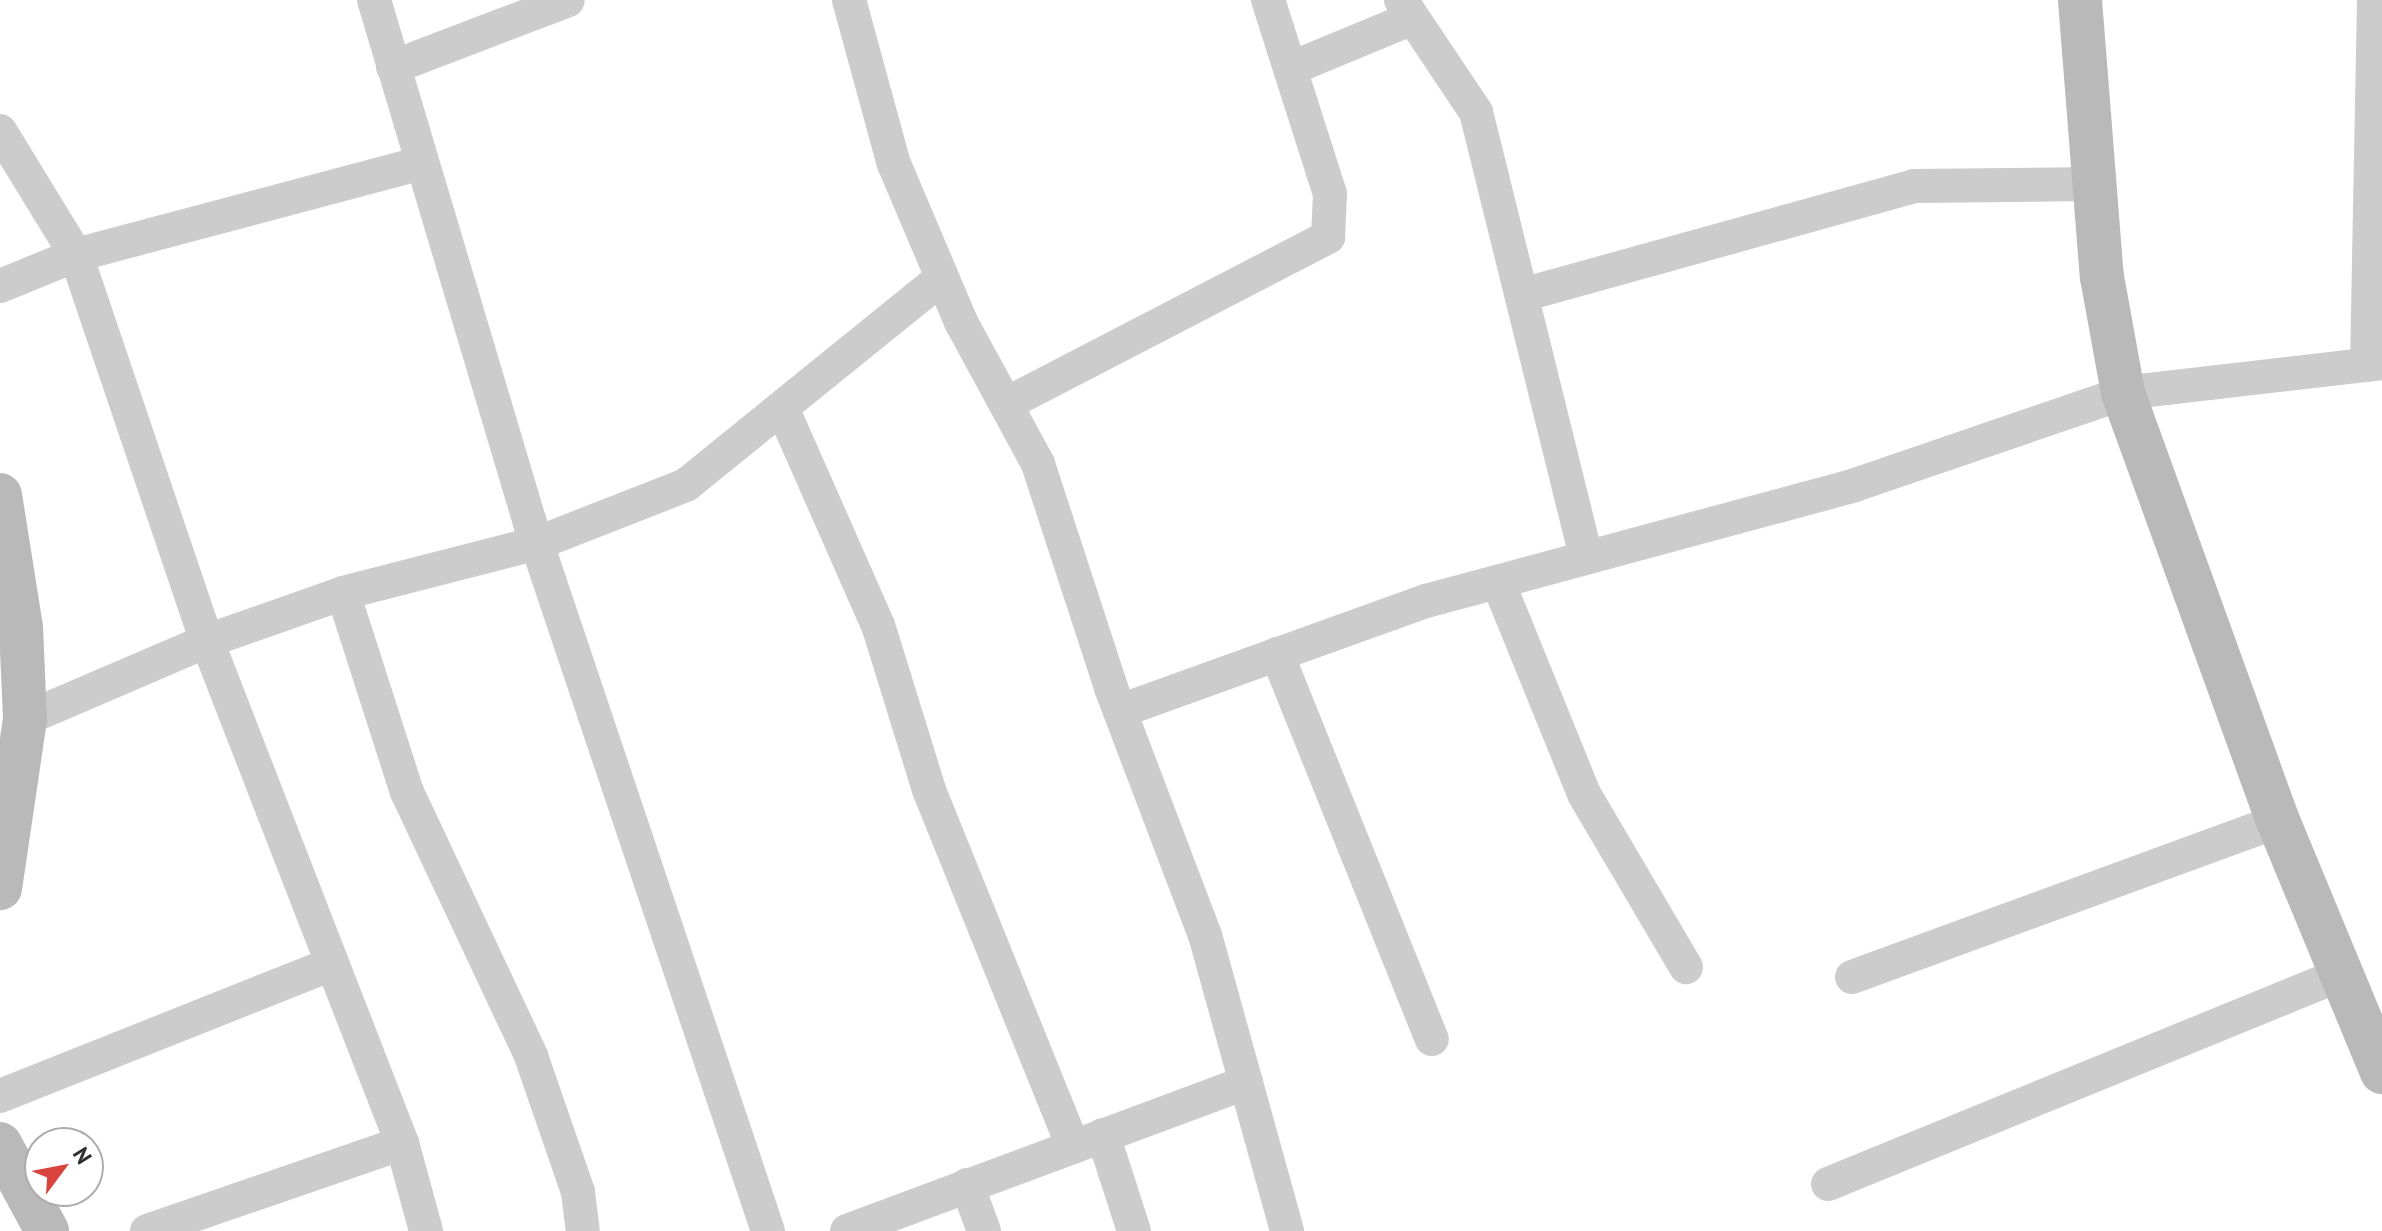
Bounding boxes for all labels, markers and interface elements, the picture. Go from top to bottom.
north arrow [24,1127,104,1207]
text: N [67,1142,98,1169]

